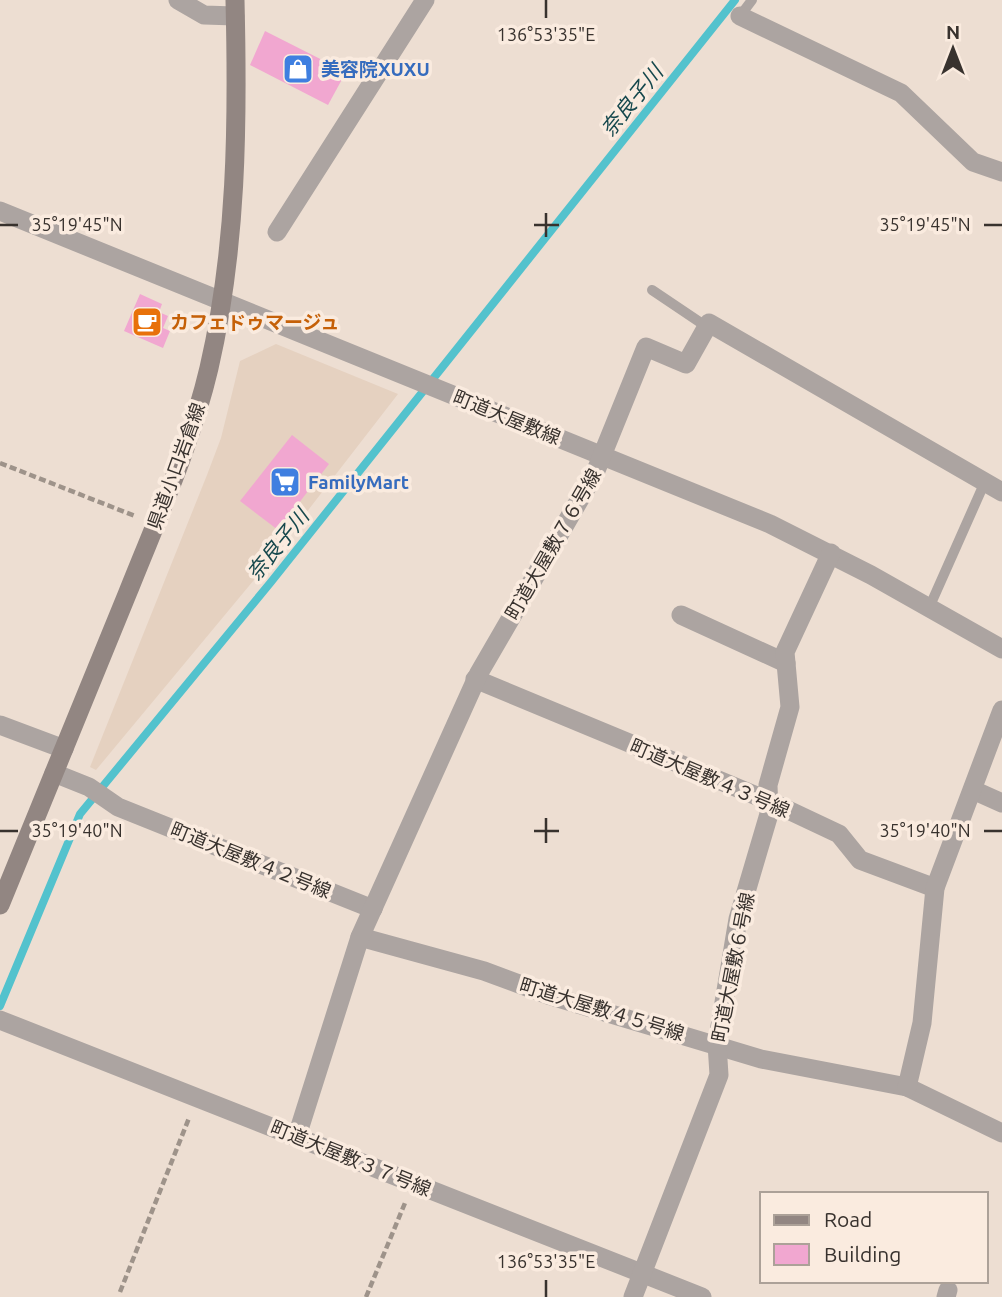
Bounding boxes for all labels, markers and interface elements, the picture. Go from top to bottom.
north arrow [918,14,988,84]
text: N [946,21,960,43]
text: 136°53'35"E [497,24,595,44]
shop icon: 美容院XUXU [281,52,315,86]
place label: 美容院XUXU [321,58,430,80]
water label: 奈良子川 [595,59,668,141]
text: 35°19'45"N [31,214,123,234]
text: 35°19'45"N [879,214,971,234]
cafe icon: カフェドゥマージュ [130,305,164,339]
place label: カフェドゥマージュ [170,311,339,333]
street label: 町道大屋敷線 [450,385,564,449]
street label: 県道小口岩倉線 [143,400,209,532]
street label: 町道大屋敷７６号線 [501,464,605,624]
supermarket icon: FamilyMart [268,465,302,499]
place label: FamilyMart [308,471,409,493]
water label: 奈良子川 [241,503,314,585]
street label: 町道大屋敷４３号線 [627,734,793,822]
street label: 町道大屋敷４２号線 [168,818,334,902]
text: 35°19'40"N [31,820,123,840]
text: 35°19'40"N [879,820,971,840]
street label: 町道大屋敷６号線 [708,890,758,1044]
street label: 町道大屋敷４５号線 [517,973,687,1045]
street label: 町道大屋敷３７号線 [268,1116,434,1200]
legend [760,1192,988,1283]
text: Road [824,1207,872,1231]
text: Building [824,1242,901,1266]
text: 136°53'35"E [497,1251,595,1271]

